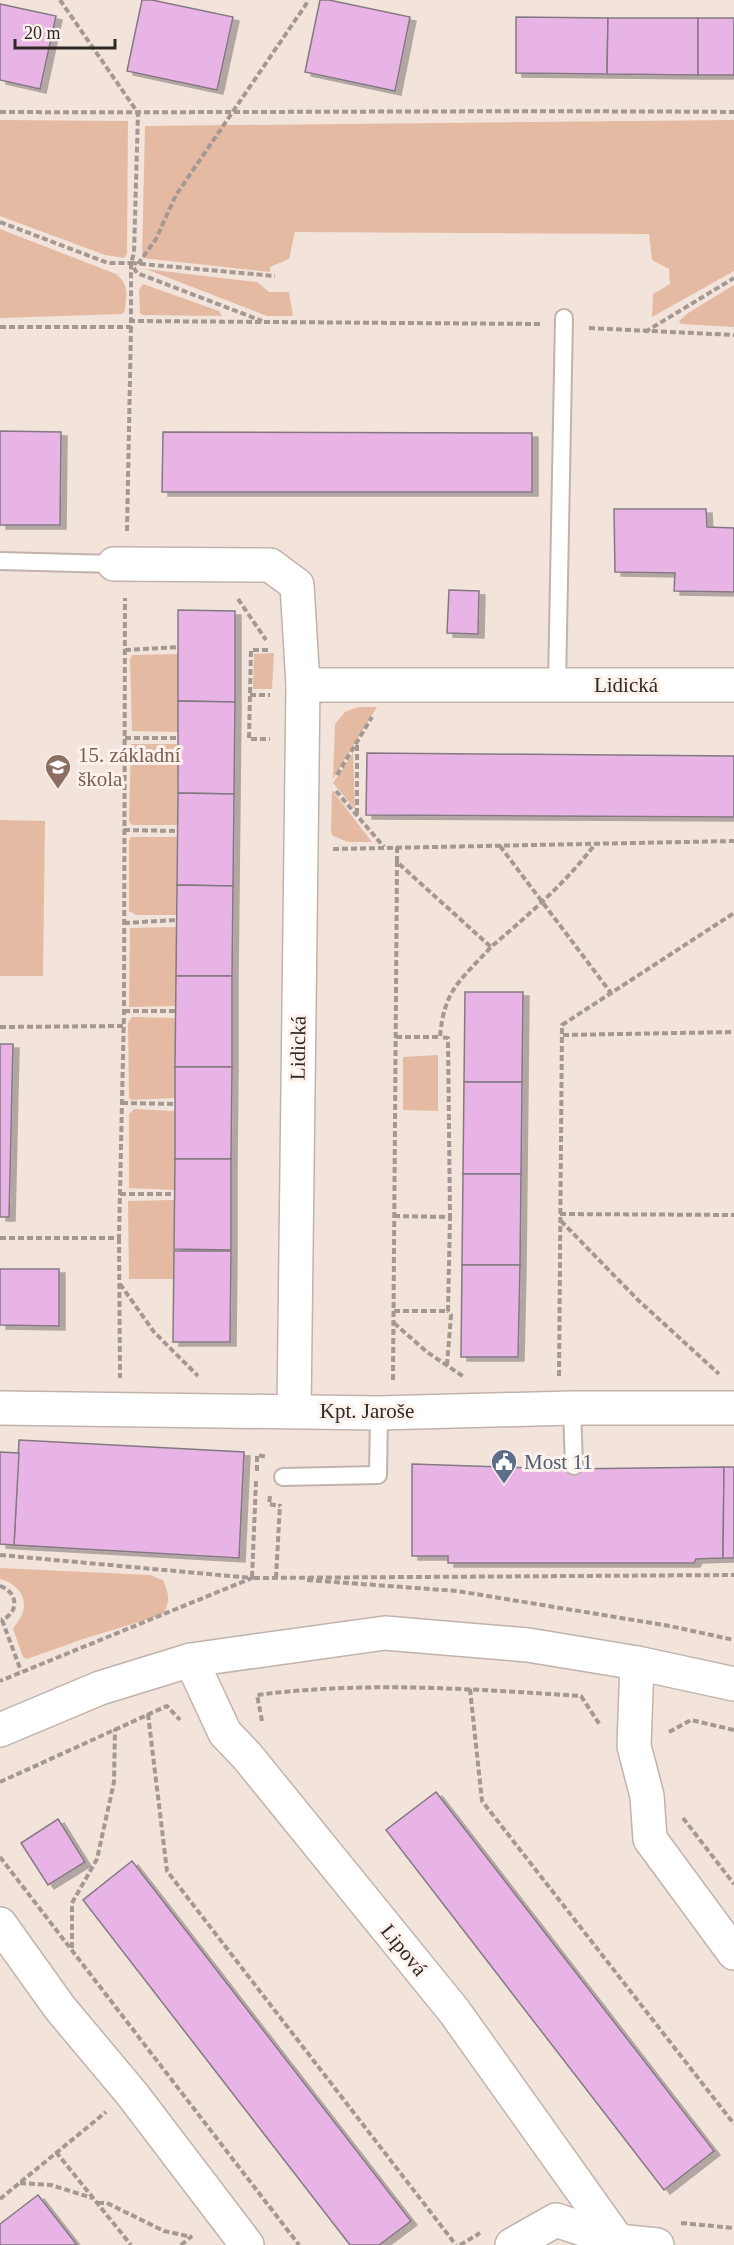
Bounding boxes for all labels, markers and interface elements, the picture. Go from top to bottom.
scale bar [15,12,116,50]
text: 20 m [24,23,61,43]
street label: Lidická [594,673,659,697]
place label: 15. základní škola [78,743,181,791]
school or university icon: 15. základní škola [43,752,73,790]
street label: Lidická [285,1015,311,1080]
street label: Kpt. Jaroše [320,1399,414,1423]
public building icon: Most 11 [489,1447,519,1485]
place label: Most 11 [524,1450,593,1474]
street label: Lipová [376,1919,432,1981]

